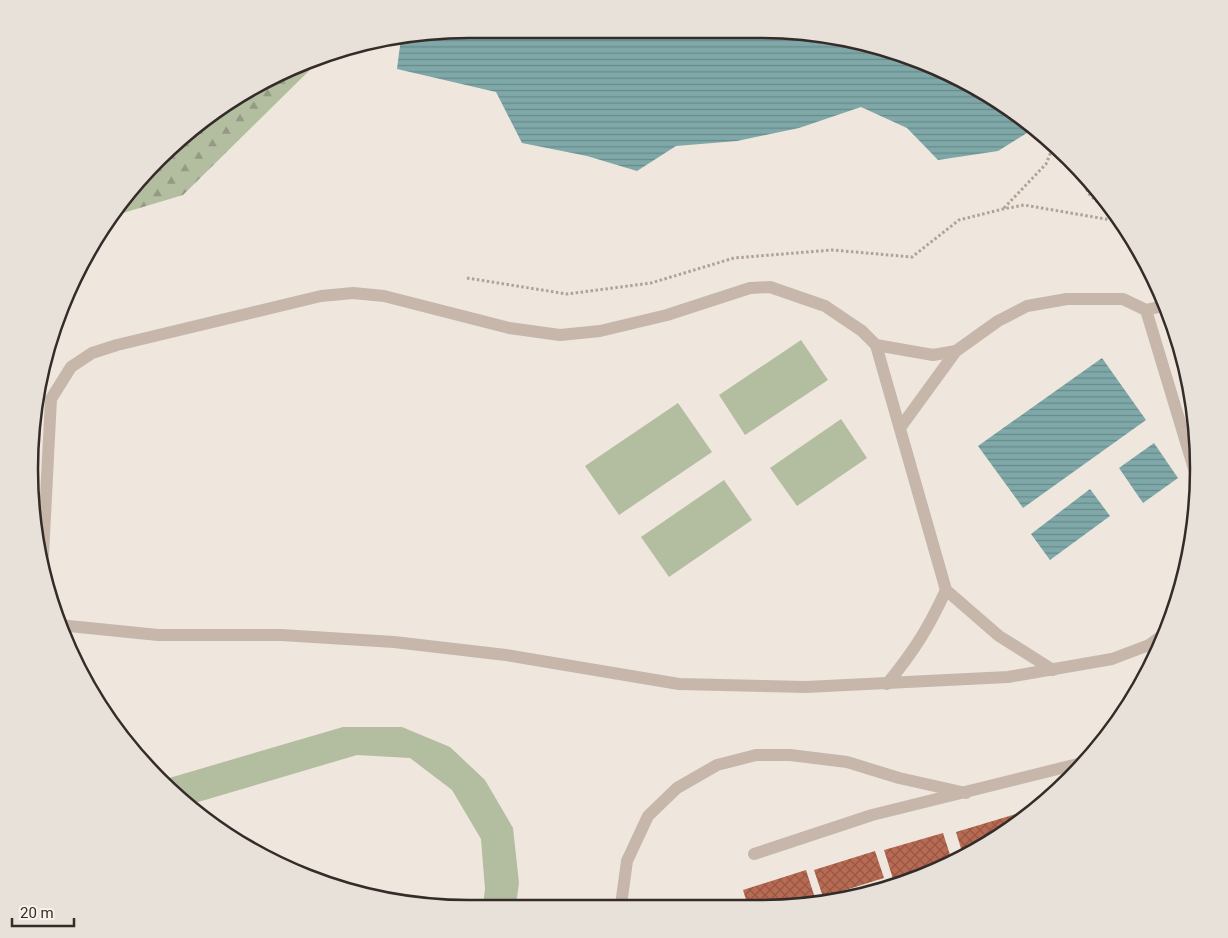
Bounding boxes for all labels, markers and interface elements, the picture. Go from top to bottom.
scale bar [12,896,75,928]
text: 20 m [20,904,54,922]

